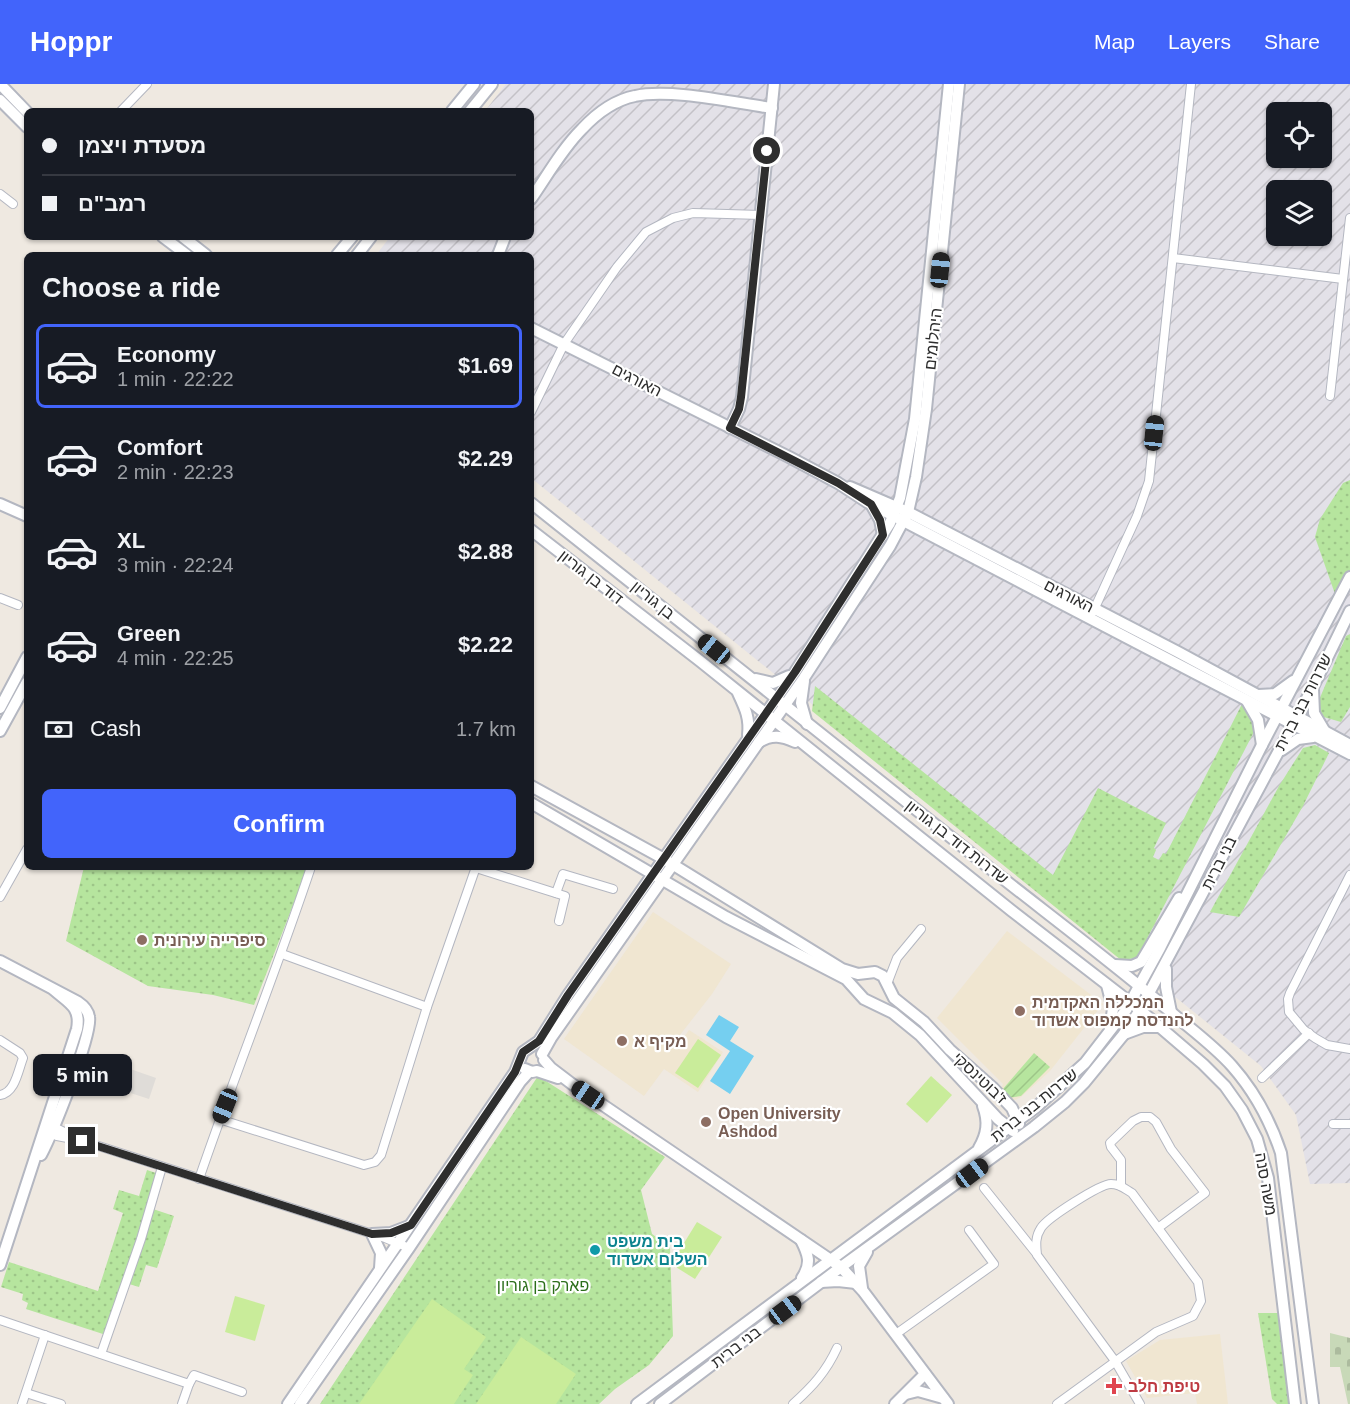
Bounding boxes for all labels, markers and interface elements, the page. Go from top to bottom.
text: Hoppr [30,26,112,57]
text: Map [1094,30,1135,53]
text: Layers [1168,30,1231,53]
text: Share [1264,30,1320,53]
map controls [1266,102,1332,246]
button: locate [1266,102,1332,168]
text: מסעדת ויצמן [78,133,206,158]
route start [753,137,780,164]
button: layers [1266,180,1332,246]
text: רמב"ם [78,191,146,216]
car [929,251,951,289]
text: Choose a ride [42,273,221,303]
street label: היהלומים [921,307,945,371]
icon: car [45,339,99,393]
text: Economy [117,342,216,367]
text: $1.69 [458,353,513,378]
street label: האורגים [609,360,665,400]
text: 1 min · 22:22 [117,368,234,390]
car [1143,414,1165,452]
icon: car [45,432,99,486]
text: Comfort [117,435,203,460]
text: $2.29 [458,446,513,471]
text: 2 min · 22:23 [117,461,234,483]
icon: car [45,525,99,579]
text: XL [117,528,145,553]
text: $2.88 [458,539,513,564]
street label: דוד בן גוריון [556,547,626,607]
text: 3 min · 22:24 [117,554,234,576]
street label: האורגים [1041,576,1097,616]
street label: בן גוריון [628,578,678,623]
icon: car [45,618,99,672]
text: Green [117,621,181,646]
car [694,631,734,667]
text: $2.22 [458,632,513,657]
text: 4 min · 22:25 [117,647,234,669]
street label: שדרות בני ברית [1271,651,1335,753]
icon: cash [42,713,75,746]
text: Cash [90,716,141,741]
text: 1.7 km [456,718,516,740]
button: Confirm [42,789,516,858]
street label: שדרות דוד בן גוריון [902,797,1012,887]
street label: בני ברית [1198,833,1240,892]
place label: סיפרייה עירונית [154,932,266,949]
marker: סיפרייה עירונית [135,933,149,947]
place label: המכללה האקדמית להנדסה קמפוס אשדוד [1032,994,1194,1029]
marker: המכללה האקדמית להנדסה קמפוס אשדוד [1013,1004,1027,1018]
place label: מקיף א [634,1033,687,1050]
marker: מקיף א [615,1034,629,1048]
street label: ז'בוטינסקי [950,1049,1010,1107]
callout: 5 min [32,1054,132,1096]
text: 5 min [56,1064,109,1086]
street label: שדרות בני ברית [987,1065,1081,1145]
car [568,1077,608,1113]
car [210,1086,240,1126]
place label: Open University Ashdod [718,1105,841,1140]
marker: Open University Ashdod [699,1115,713,1129]
route end [68,1127,95,1154]
street label: משה סנה [1252,1151,1280,1217]
car [952,1155,992,1191]
place label: בית משפט השלום אשדוד [607,1233,708,1268]
marker: בית משפט השלום אשדוד [588,1243,602,1257]
park label: פארק בן גוריון [497,1277,589,1294]
car [765,1292,805,1328]
street label: בני ברית [708,1323,764,1371]
marker: טיפת חלב [1105,1377,1123,1395]
place label: טיפת חלב [1128,1378,1200,1395]

